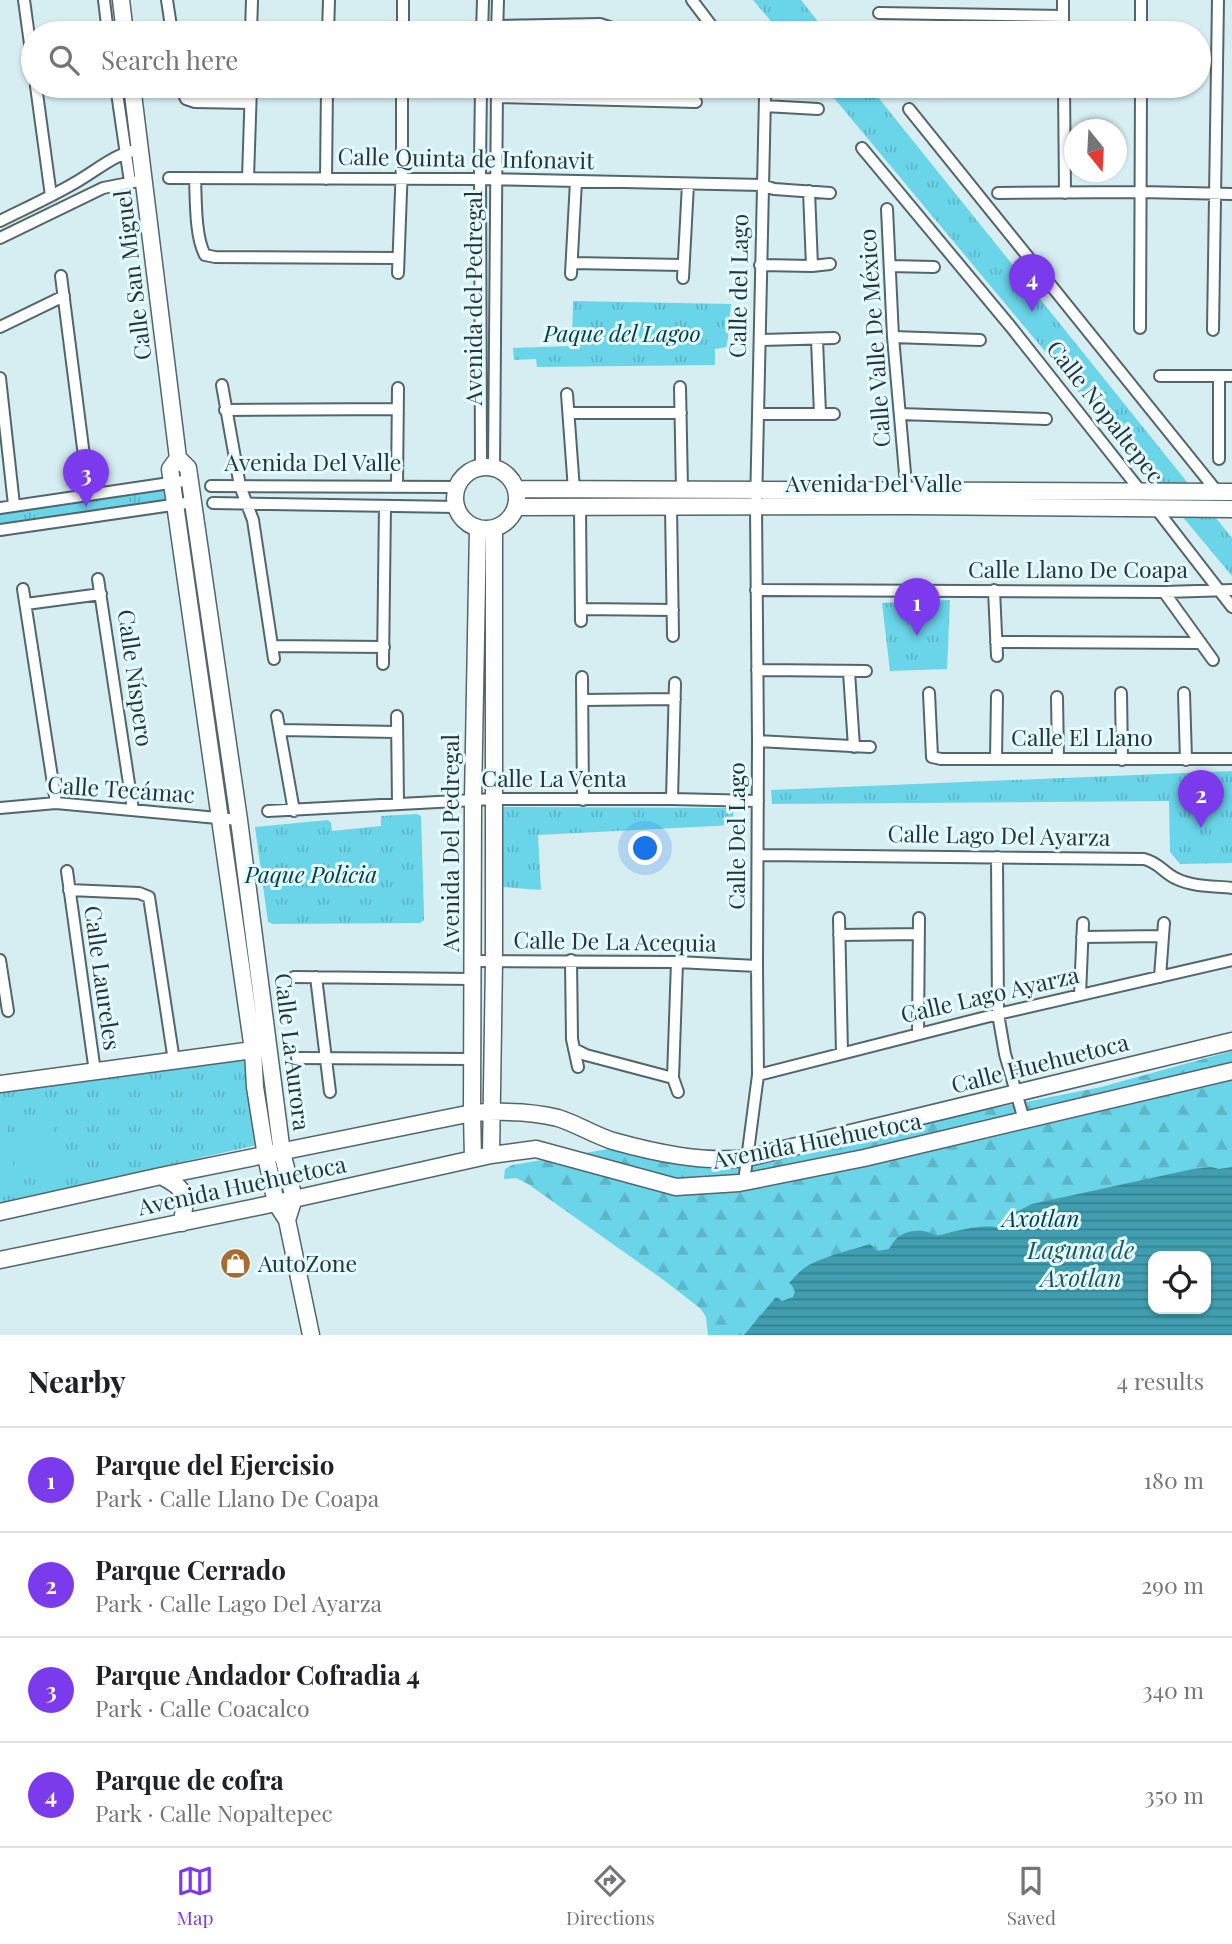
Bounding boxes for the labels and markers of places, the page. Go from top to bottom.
pin: 4 [1009,254,1055,312]
pin: 3 [63,449,109,507]
pin: 1 [894,578,940,636]
pin: 2 [1178,770,1224,828]
shop icon: AutoZone [218,1247,252,1281]
place label: AutoZone [257,1247,357,1278]

